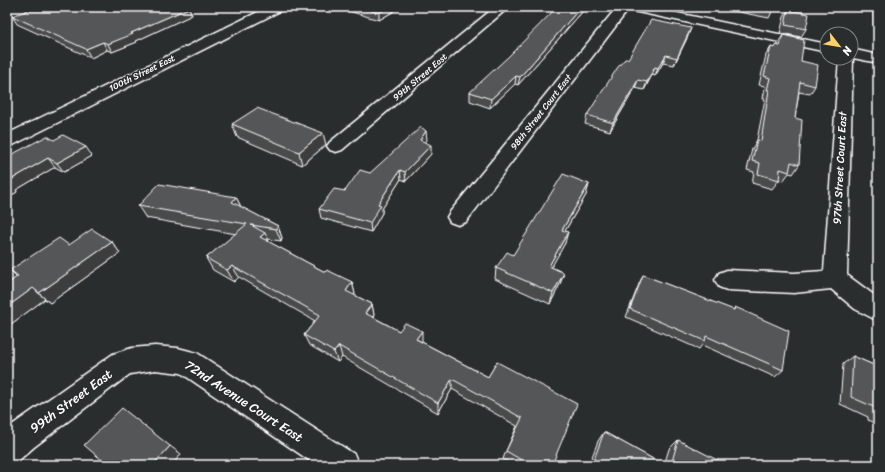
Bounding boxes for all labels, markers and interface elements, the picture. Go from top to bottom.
north arrow [819,26,859,66]
text: N [837,42,858,59]
street label: 99th Street East [389,49,451,105]
street label: 100th Street East [106,50,178,96]
street label: 98th Street Court East [506,70,576,153]
street label: 97th Street Court East [828,111,852,225]
street label: 72nd Avenue Court East [180,354,308,448]
street label: 99th Street East [25,363,118,439]

